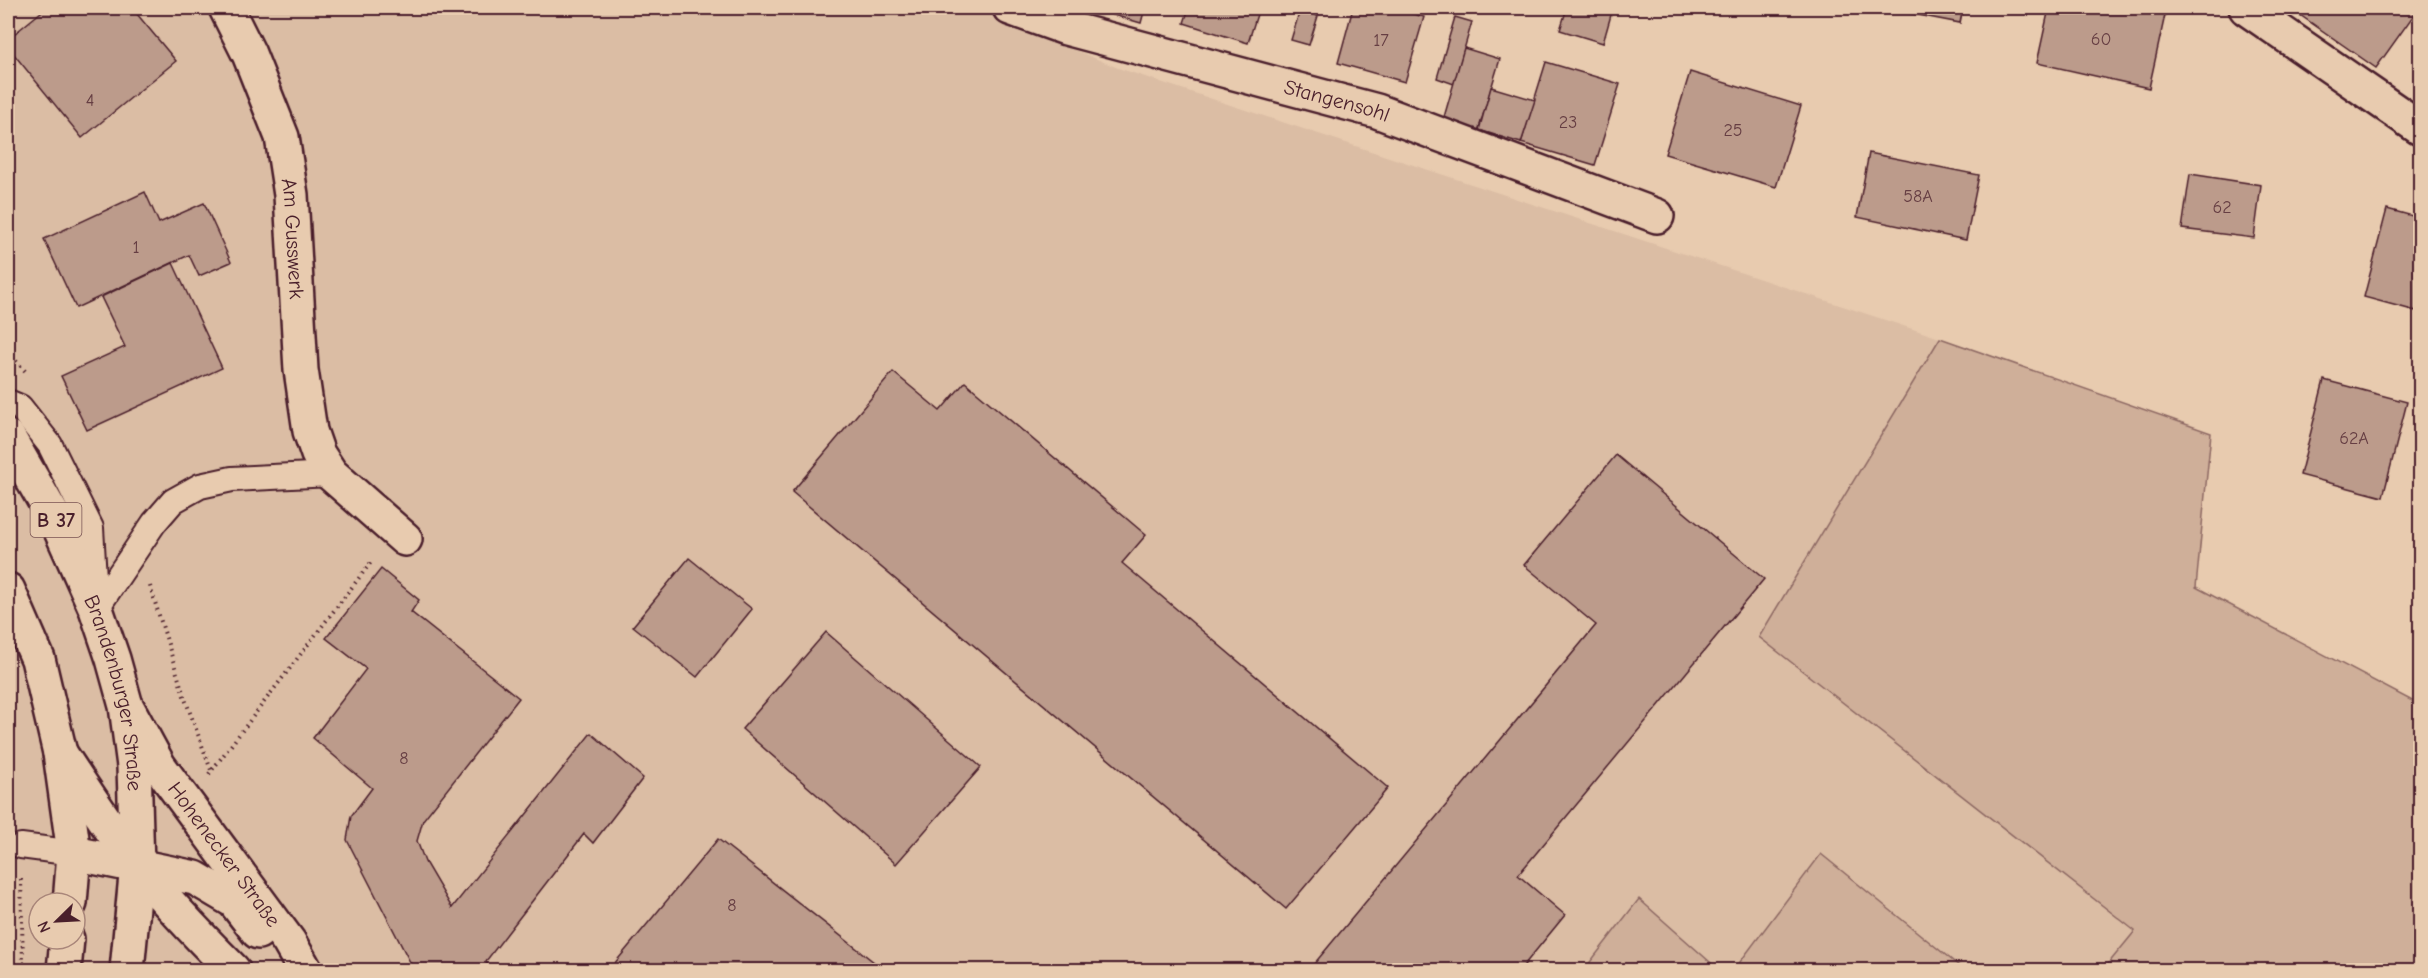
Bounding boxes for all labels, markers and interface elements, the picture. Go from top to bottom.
house number: 60 [2091,29,2111,50]
house number: 17 [1373,30,1389,51]
street label: Stangensohl [1282,75,1393,127]
house number: 4 [86,90,94,111]
house number: 23 [1559,112,1577,133]
house number: 25 [1723,120,1743,141]
street label: Am Gusswerk [277,176,309,300]
house number: 58A [1903,186,1933,207]
house number: 62 [2212,197,2232,218]
house number: 1 [132,237,140,258]
house number: 62A [2339,428,2369,449]
road number: B 37 [31,503,82,537]
street label: Brandenburger Straße [79,591,147,792]
house number: 8 [399,748,409,769]
street label: Hohenecker Straße [163,777,286,931]
north arrow [27,891,87,951]
house number: 8 [727,895,737,916]
text: N [34,918,55,935]

